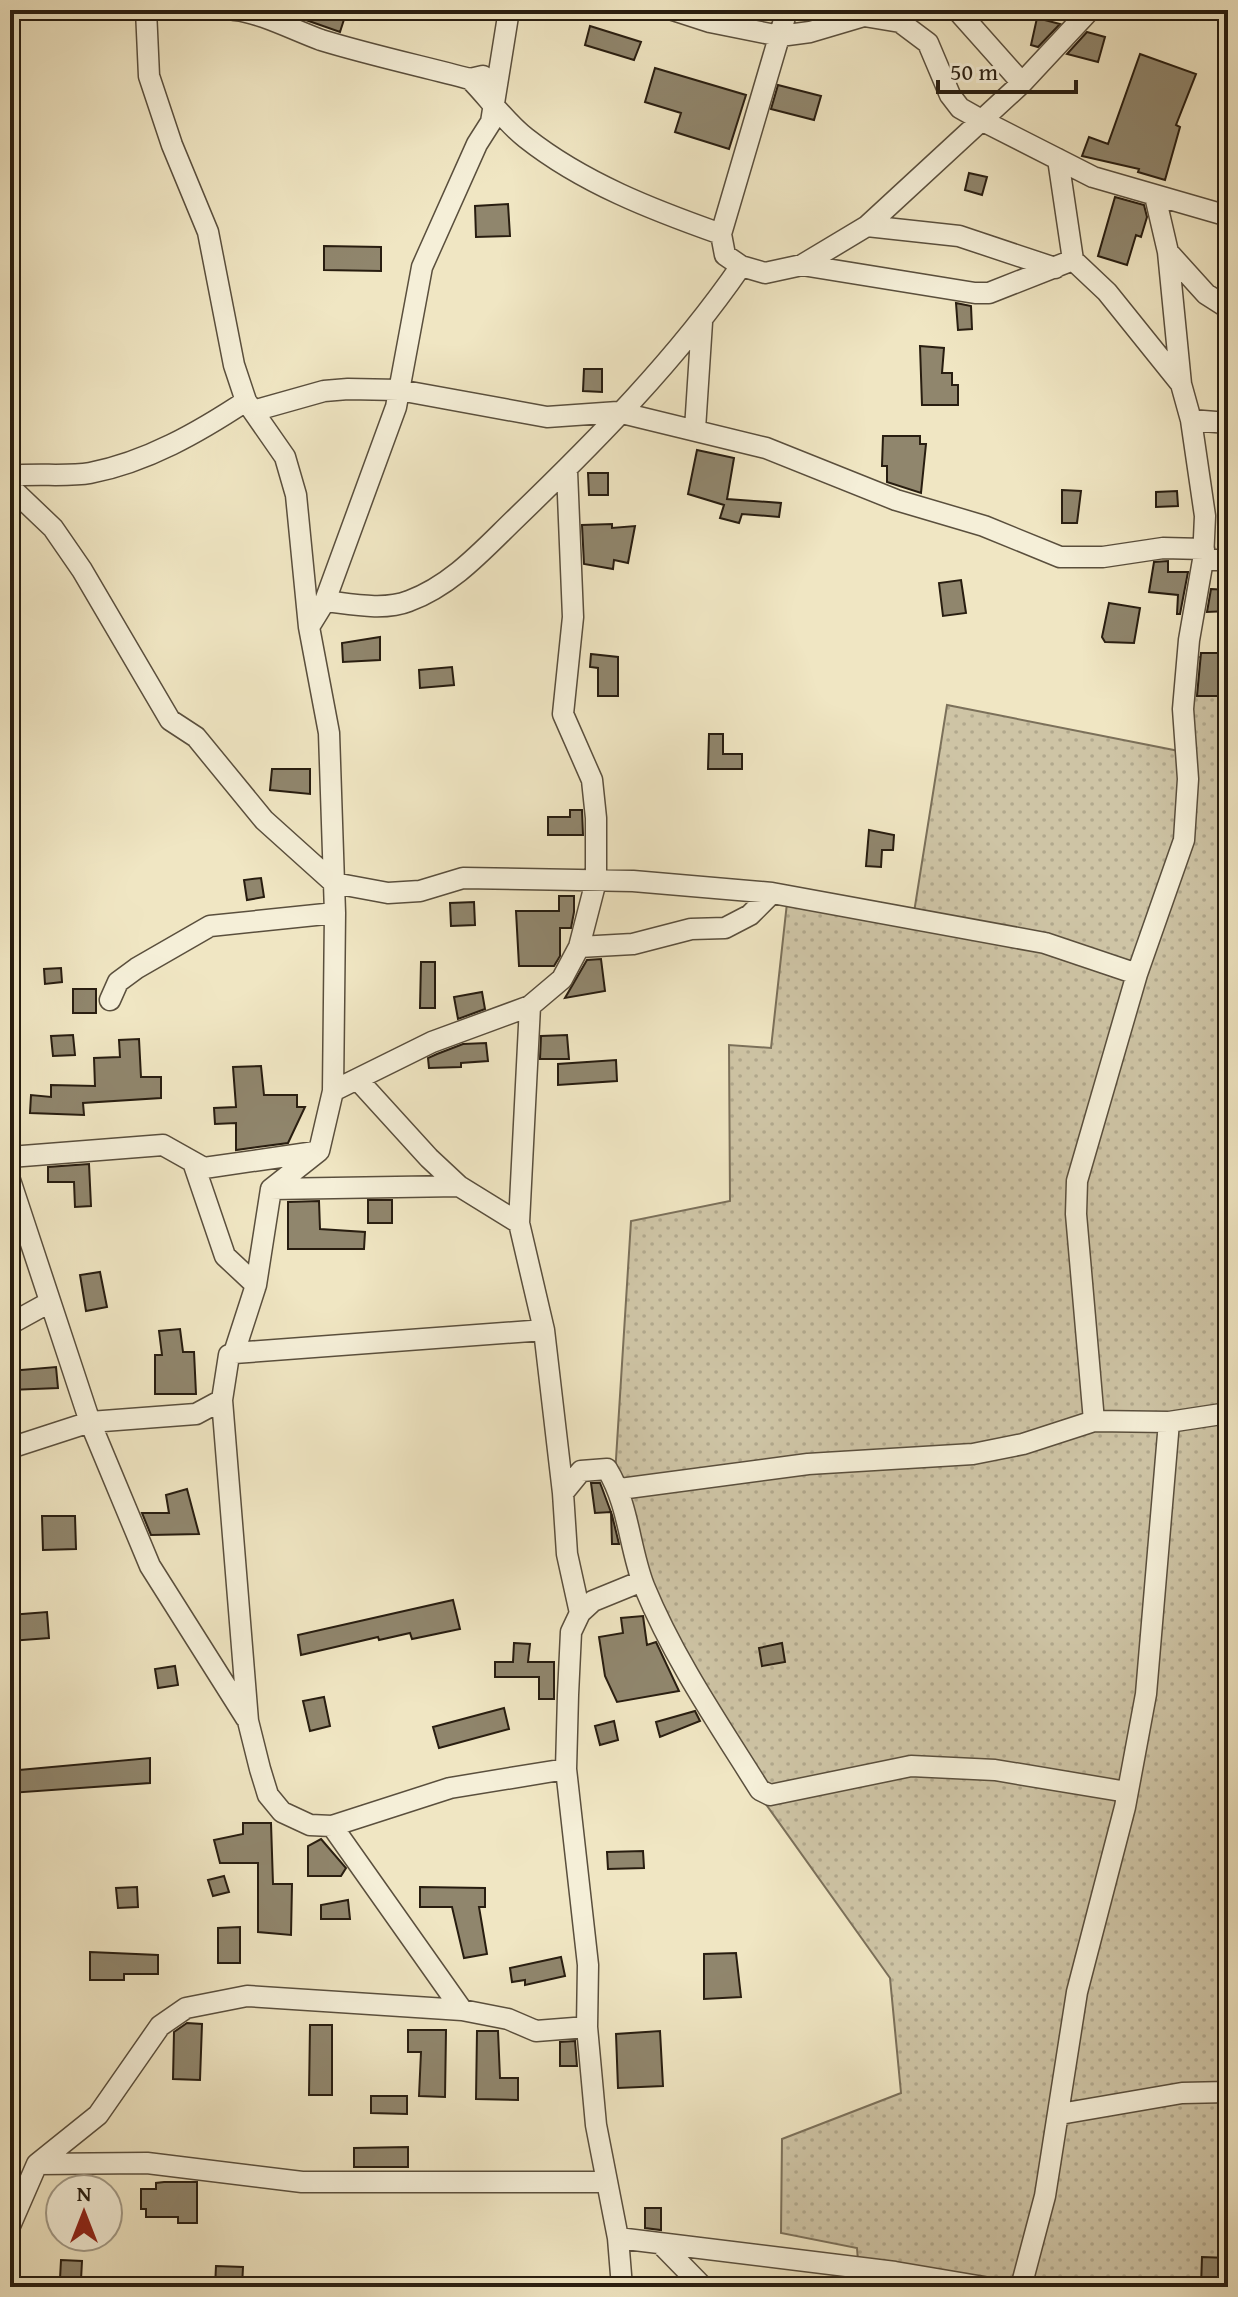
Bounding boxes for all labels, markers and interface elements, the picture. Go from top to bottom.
scale bar [938,44,1076,94]
text: 50 m [950,54,998,89]
north arrow [44,2173,124,2253]
text: N [77,2177,92,2209]

